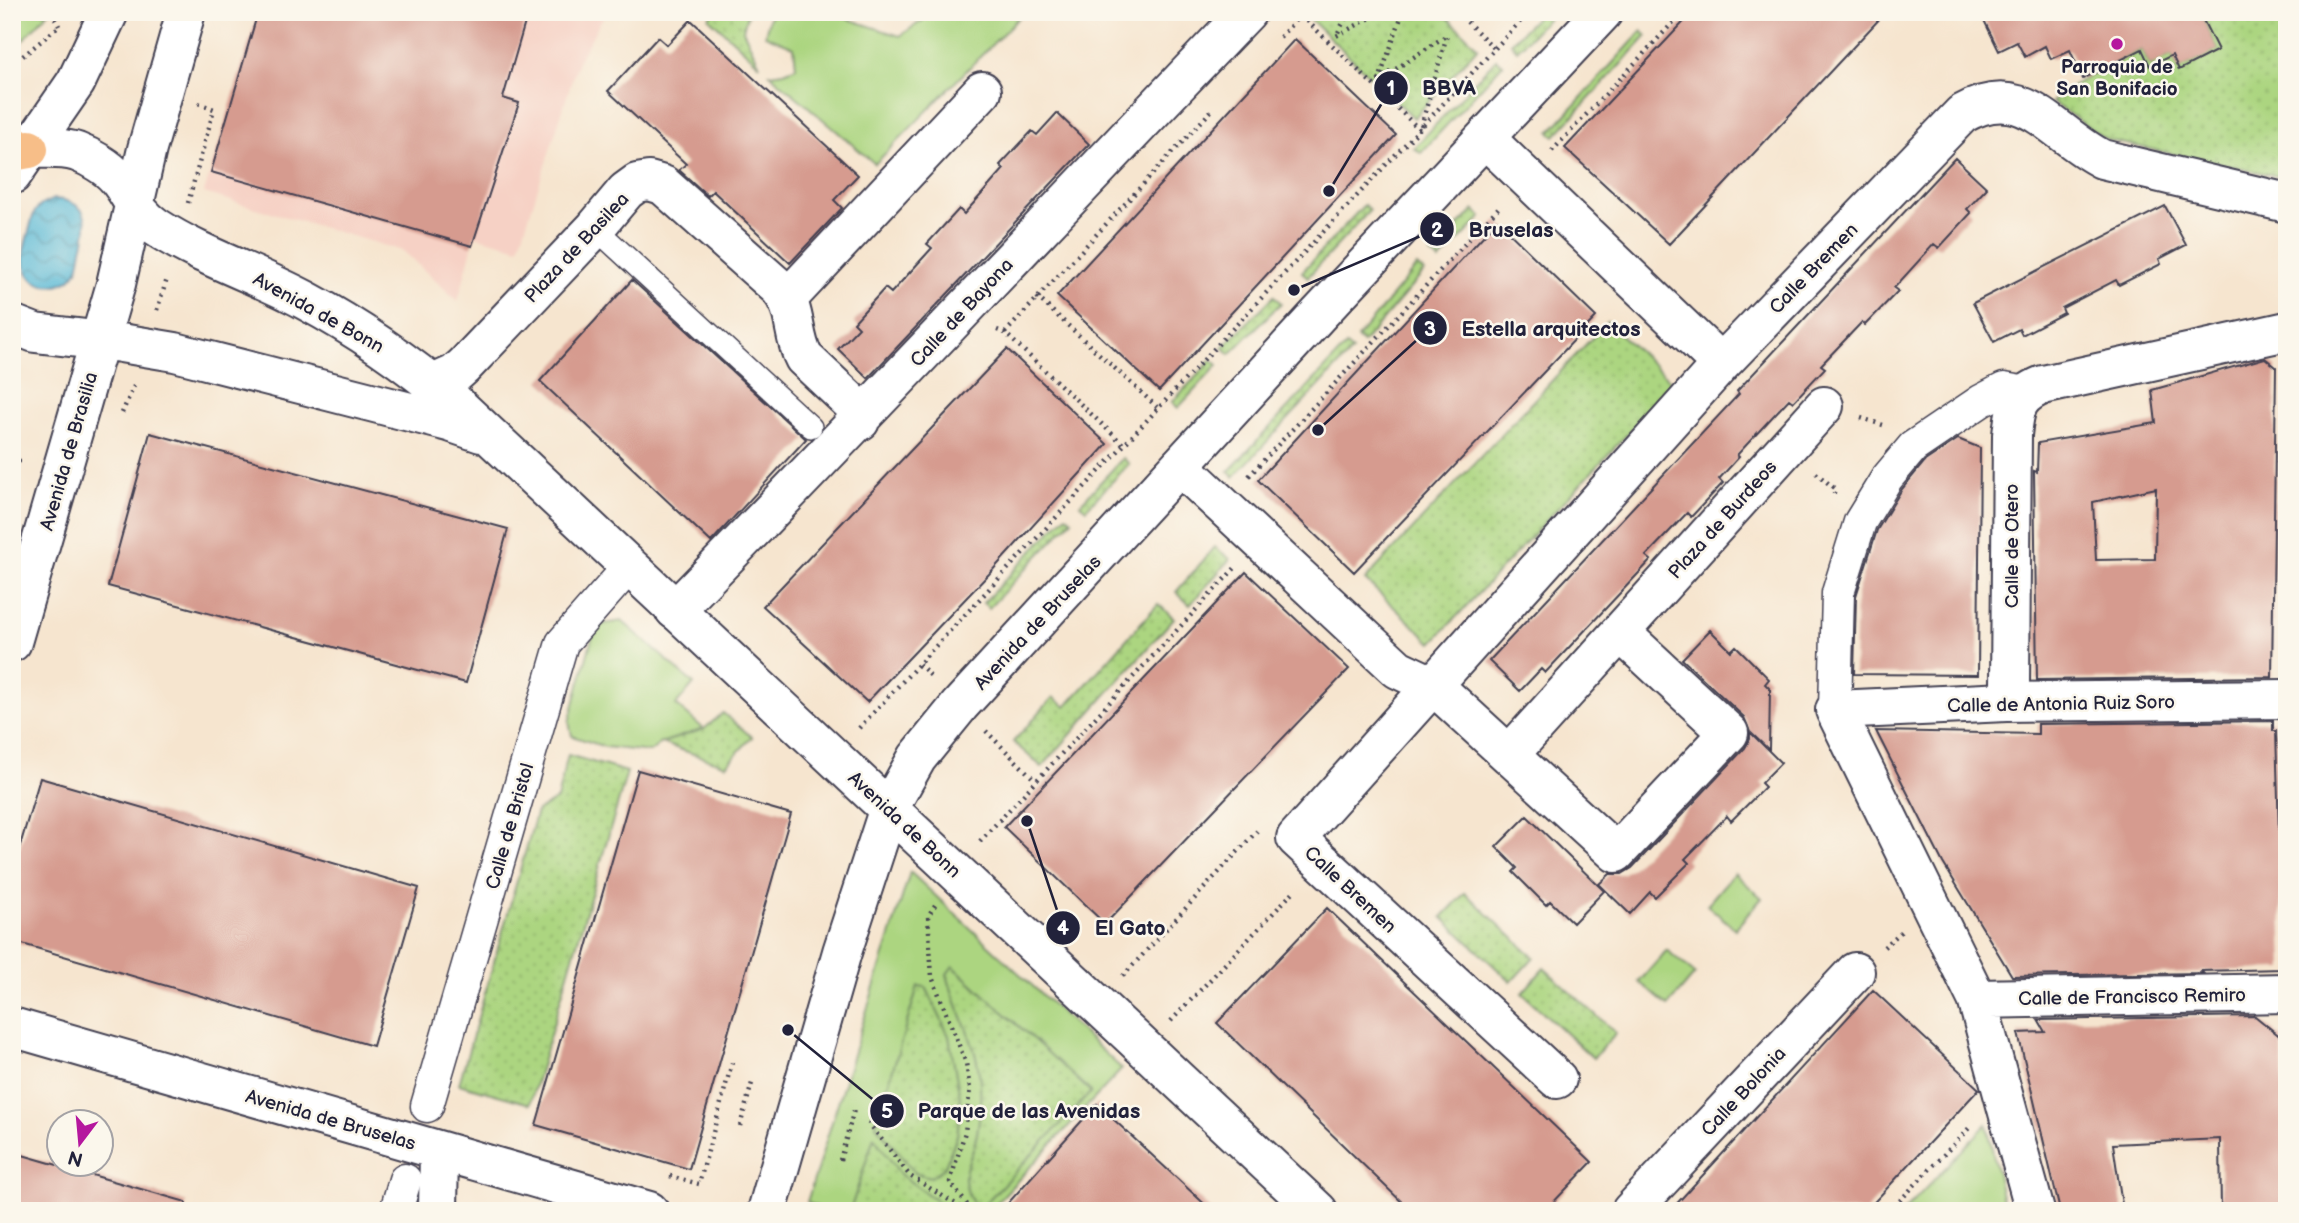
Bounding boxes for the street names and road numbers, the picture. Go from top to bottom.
street label: Plaza de Basilea [520,188,634,308]
street label: Calle Bremen [1765,219,1863,319]
street label: Calle de Bayona [906,254,1018,372]
street label: Avenida de Bonn [249,268,388,359]
street label: Avenida de Brasilia [36,369,103,533]
street label: Plaza de Burdeos [1664,456,1782,584]
street label: Calle de Otero [2001,484,2024,608]
street label: Avenida de Bruselas [970,551,1106,695]
street label: Calle de Antonia Ruiz Soro [1947,691,2175,718]
street label: Calle de Bristol [481,761,539,892]
street label: Avenida de Bonn [843,767,965,883]
street label: Calle Bremen [1299,842,1401,939]
street label: Calle de Francisco Remiro [2018,984,2246,1011]
street label: Calle Bolonia [1697,1043,1791,1141]
street label: Avenida de Bruselas [243,1085,418,1156]

